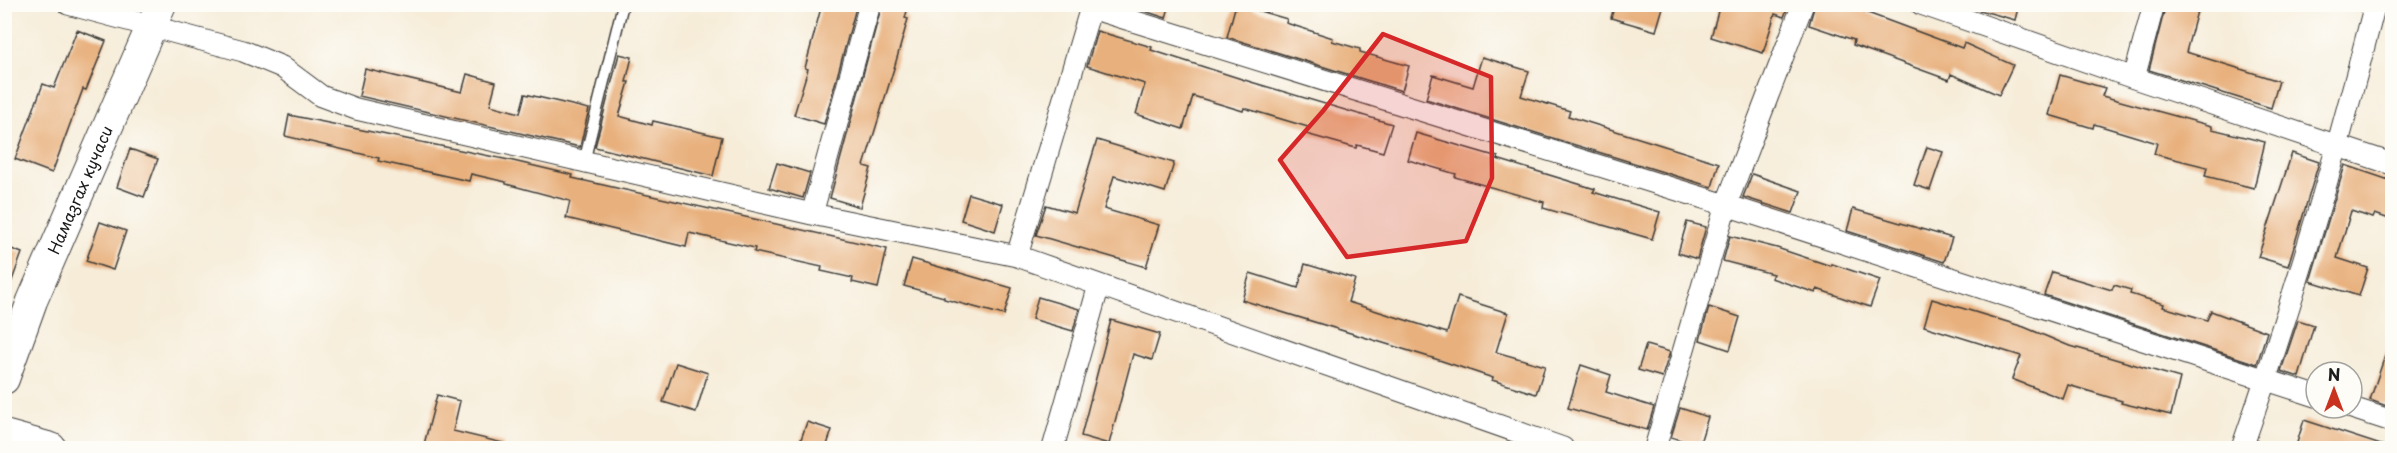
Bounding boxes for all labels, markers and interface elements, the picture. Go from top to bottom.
street label: Намазгах кучаси [41,121,118,258]
north arrow [2304,360,2364,420]
text: N [2328,362,2340,386]

